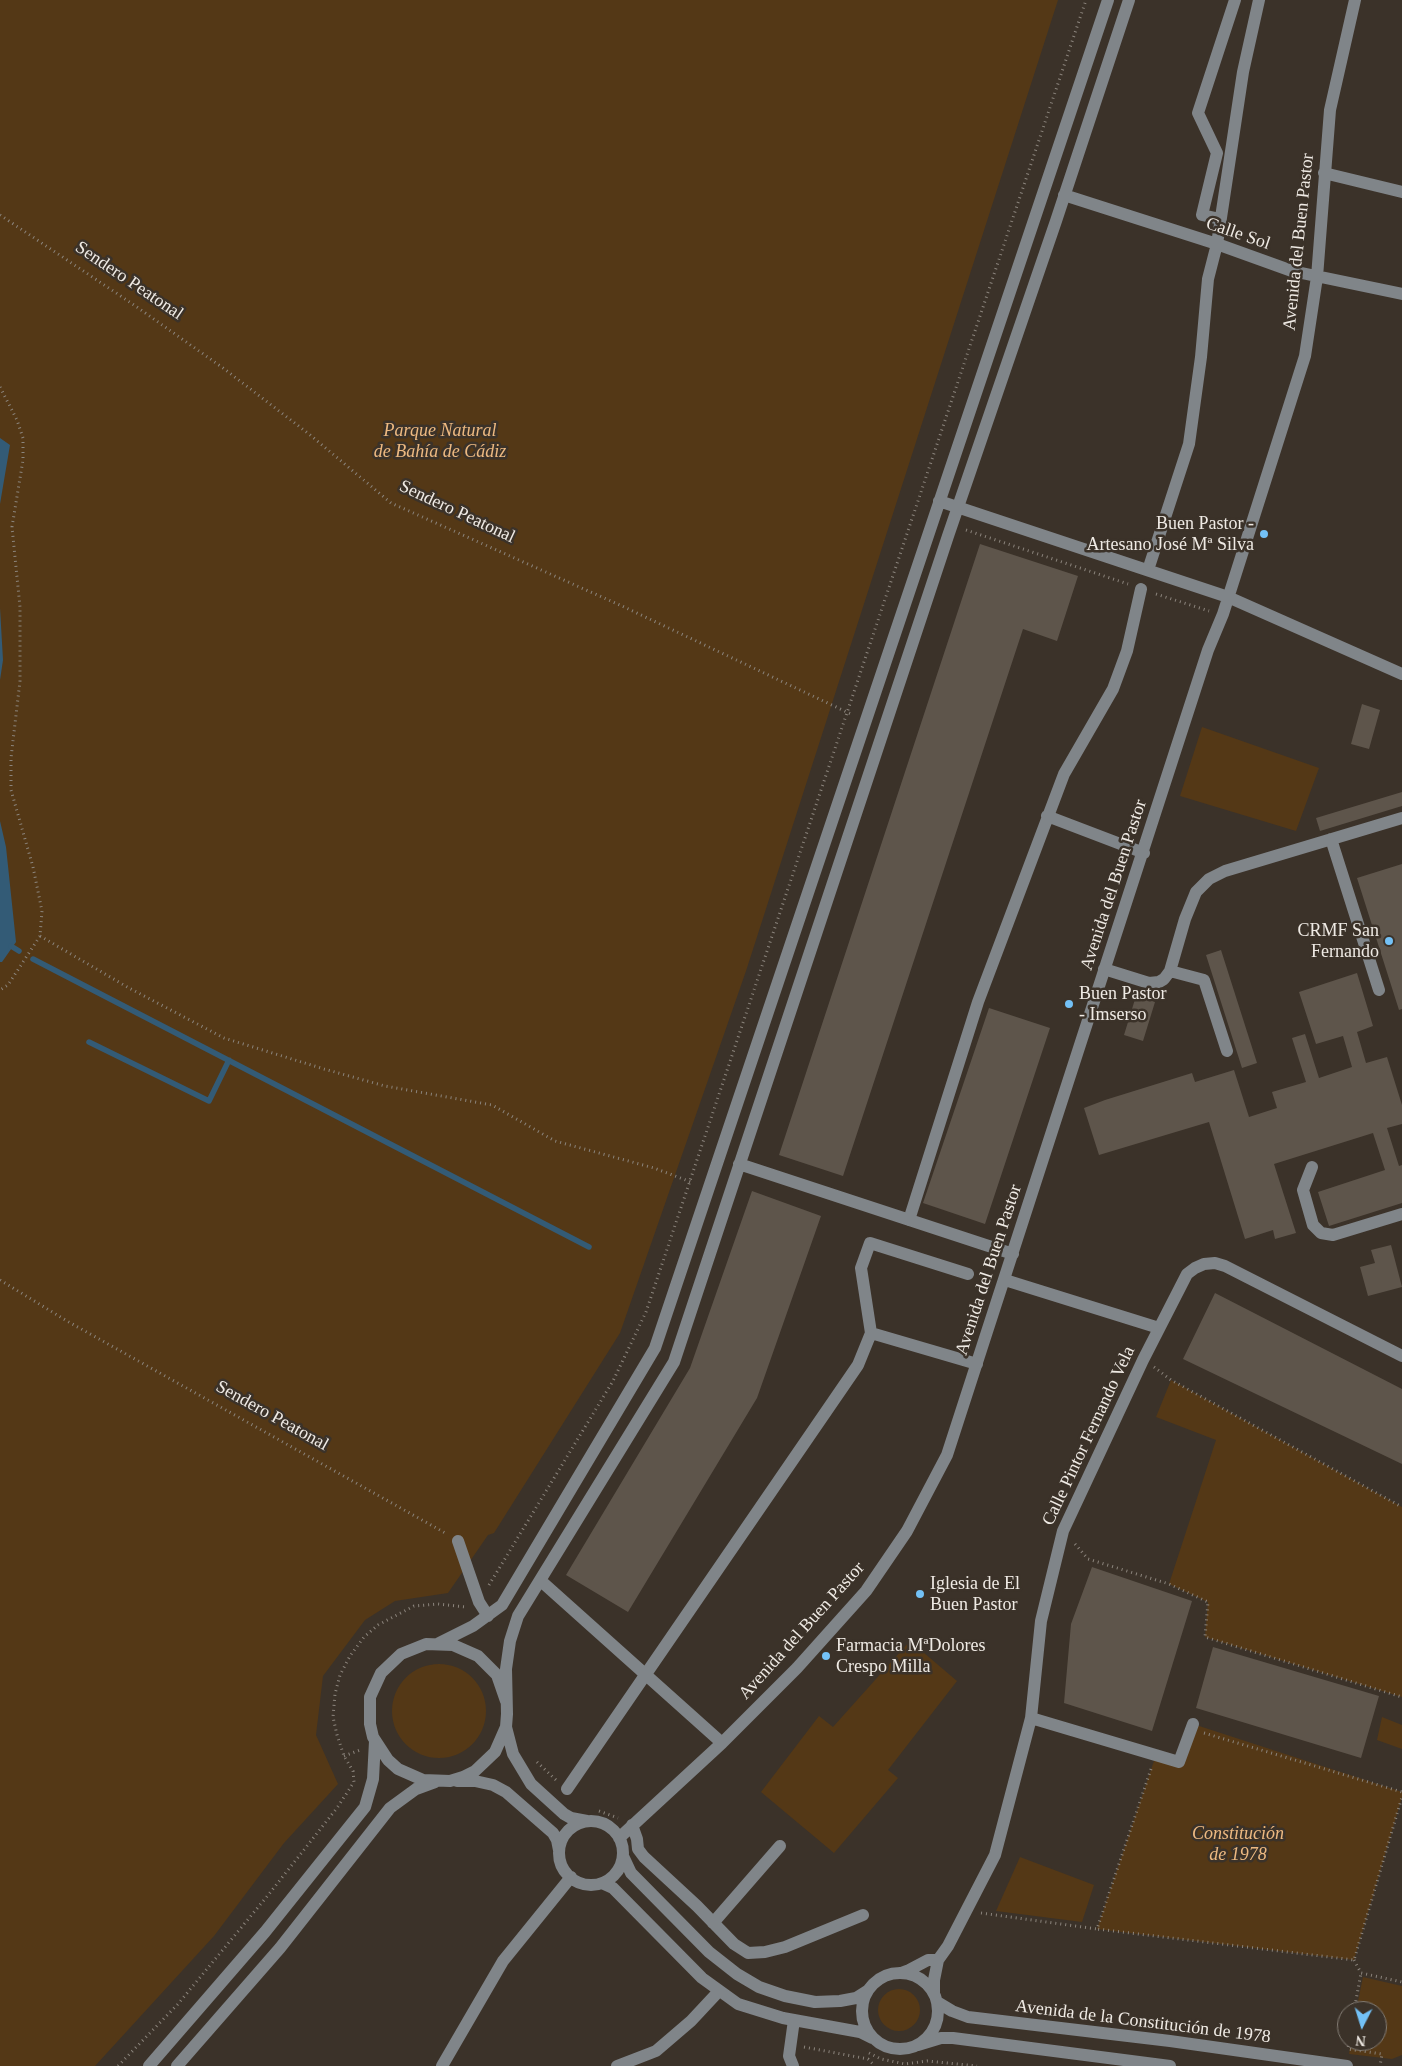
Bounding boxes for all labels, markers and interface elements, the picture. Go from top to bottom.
street label: Avenida del Buen Pastor [1279,152,1319,332]
street label: Calle Sol [1203,213,1273,255]
street label: Sendero Peatonal [71,237,187,325]
park label: Parque Natural de Bahía de Cádiz [374,420,506,462]
street label: Sendero Peatonal [396,476,518,548]
place label: Buen Pastor - Artesano José Mª Silva [1087,513,1254,556]
marker: Buen Pastor - Artesano José Mª Silva [1258,528,1270,540]
street label: Avenida del Buen Pastor [1076,797,1152,973]
place label: CRMF San Fernando [1297,920,1379,962]
marker: CRMF San Fernando [1383,935,1395,947]
place label: Buen Pastor - Imserso [1079,983,1166,1026]
marker: Buen Pastor - Imserso [1063,998,1075,1010]
street label: Avenida del Buen Pastor [951,1182,1027,1358]
street label: Calle Pintor Fernando Vela [1038,1343,1140,1529]
street label: Sendero Peatonal [212,1376,332,1456]
street label: Avenida del Buen Pastor [734,1558,870,1704]
place label: Iglesia de El Buen Pastor [930,1573,1020,1616]
marker: Iglesia de El Buen Pastor [914,1588,926,1600]
place label: Farmacia MªDolores Crespo Milla [836,1635,985,1678]
marker: Farmacia MªDolores Crespo Milla [820,1650,832,1662]
park label: Constitución de 1978 [1192,1823,1284,1866]
street label: Avenida de la Constitución de 1978 [1014,1996,1272,2048]
north arrow [1337,2001,1387,2051]
text: N [1355,2033,1366,2048]

